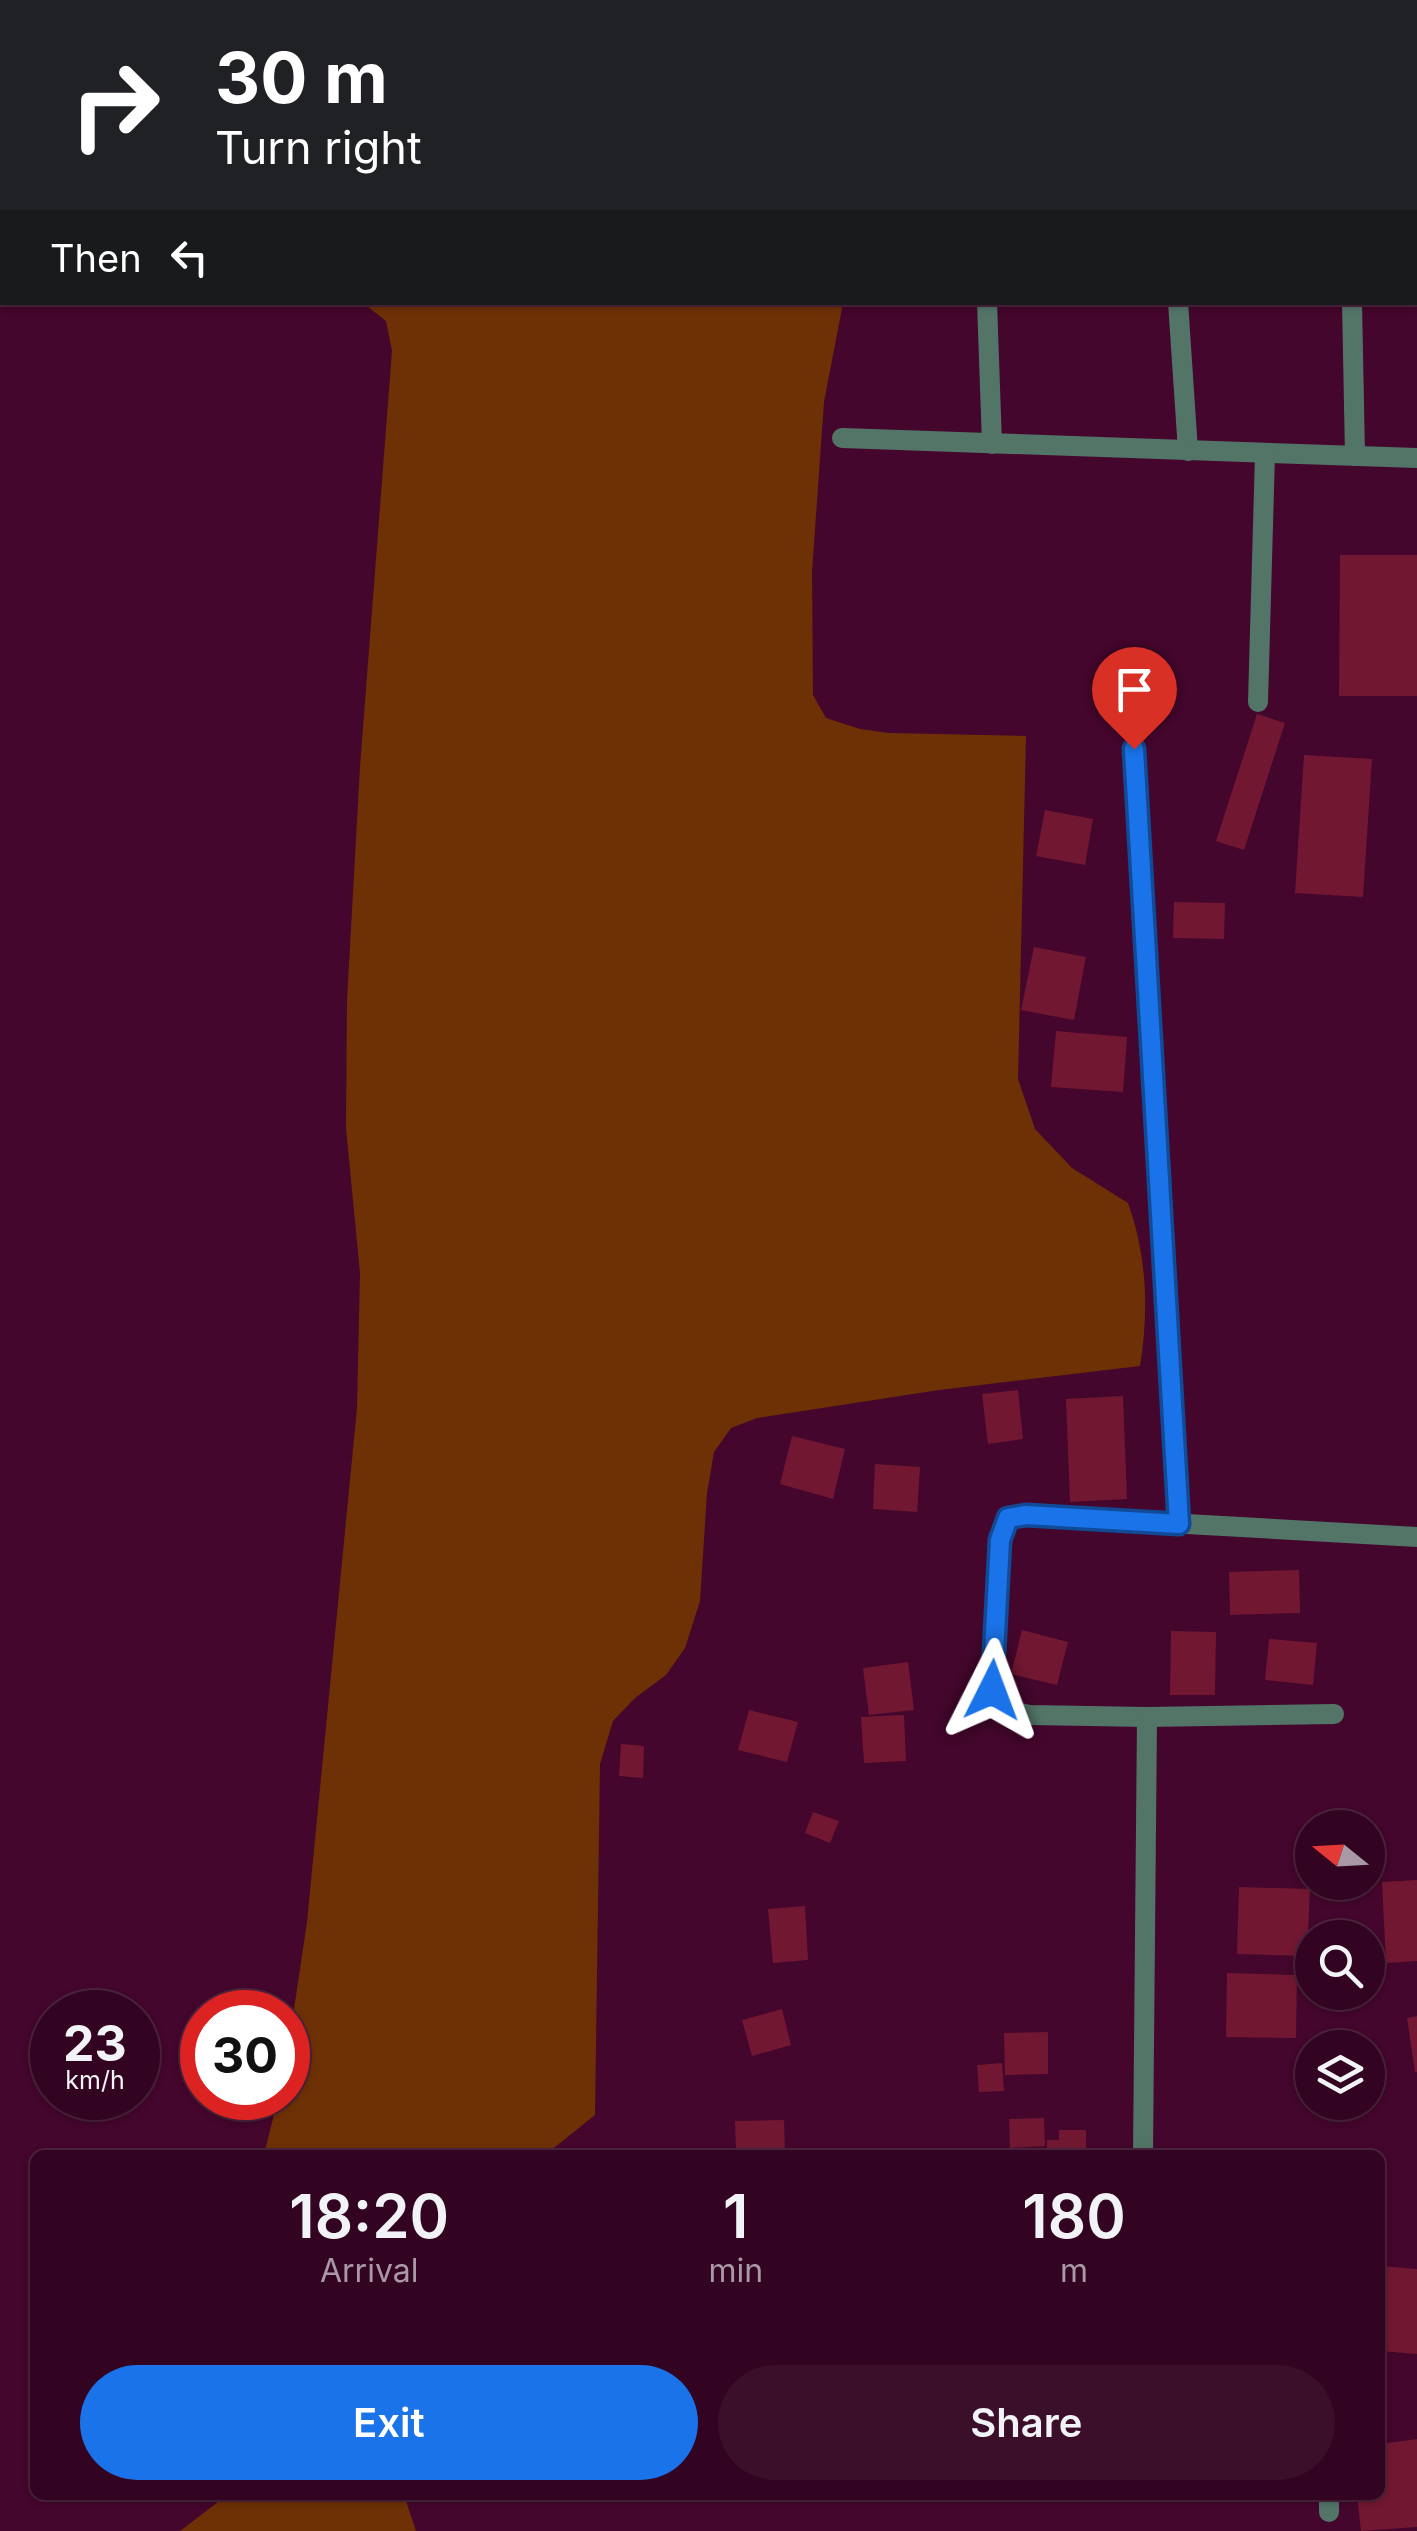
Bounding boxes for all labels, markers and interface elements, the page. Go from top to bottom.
text: 30 m [215,35,388,120]
icon: right [50,40,180,170]
text: Turn right [215,120,422,175]
icon: left [162,230,217,285]
text: Then [50,235,142,281]
pin [1092,647,1177,750]
icon: arrive [1107,662,1162,717]
position arrow [940,1638,1044,1742]
north arrow [1295,1810,1385,1900]
map controls [1295,1810,1385,2120]
button: search [1295,1920,1385,2010]
speed limit sign: 30 [180,1990,310,2120]
text: 23 [63,2013,127,2073]
button: layers [1295,2030,1385,2120]
text: km/h [65,2065,125,2095]
text: 18:20 [289,2180,449,2252]
text: 1 [723,2180,748,2252]
text: 180 [1022,2180,1126,2252]
text: Arrival [320,2251,418,2290]
text: min [708,2251,763,2290]
text: m [1060,2251,1088,2290]
button: Exit [80,2365,698,2480]
button: Share [718,2365,1335,2480]

